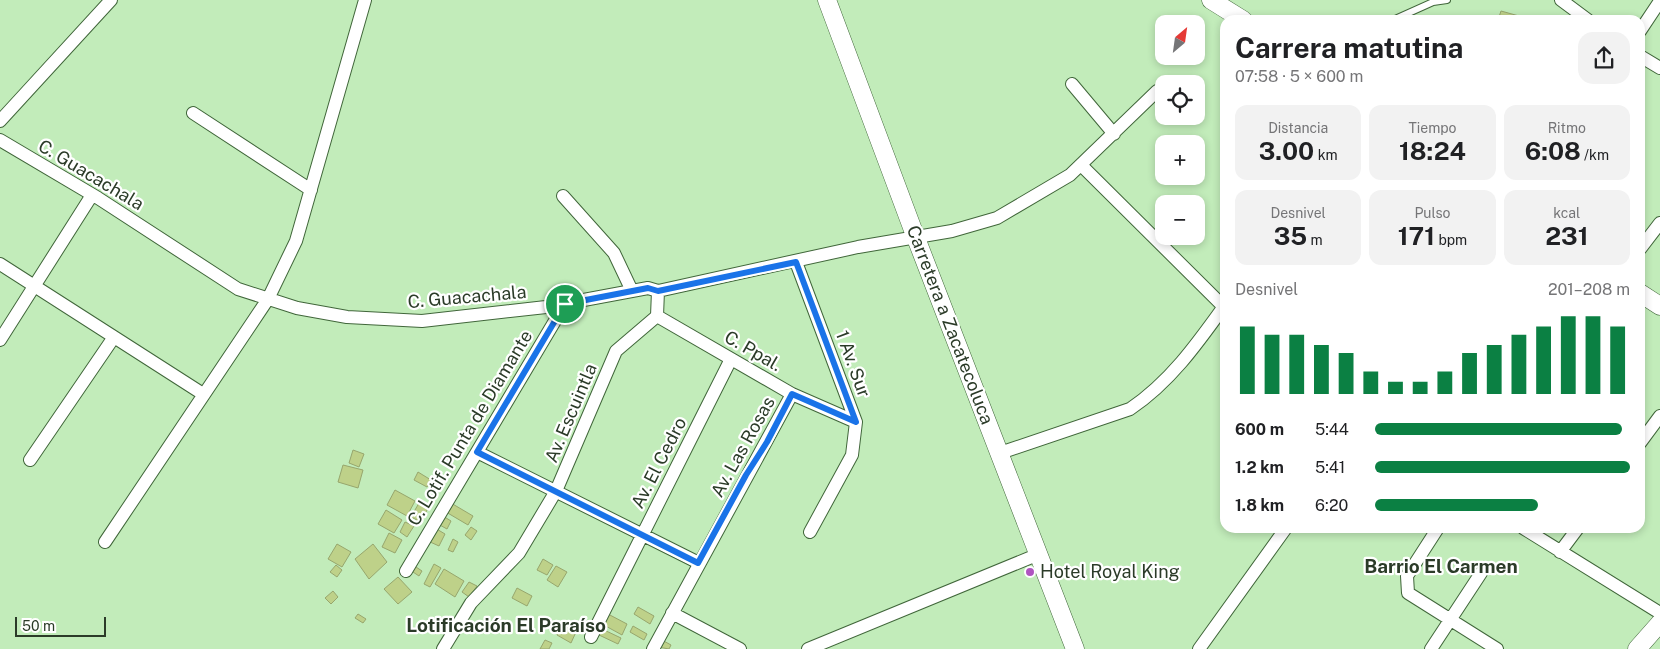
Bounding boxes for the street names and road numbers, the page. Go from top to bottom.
street label: C. Guacachala [35,135,148,214]
street label: Carretera a Zacatecoluca [903,223,998,427]
street label: C. Guacachala [407,281,527,312]
street label: C. Lotif. Punta de Diamante [403,326,536,529]
street label: C. Ppal. [721,326,785,375]
street label: 1 Av. Sur [832,328,875,400]
street label: Av. Escuintla [540,360,601,465]
street label: Av. Las Rosas [706,393,779,501]
street label: Av. El Cedro [627,414,690,512]

